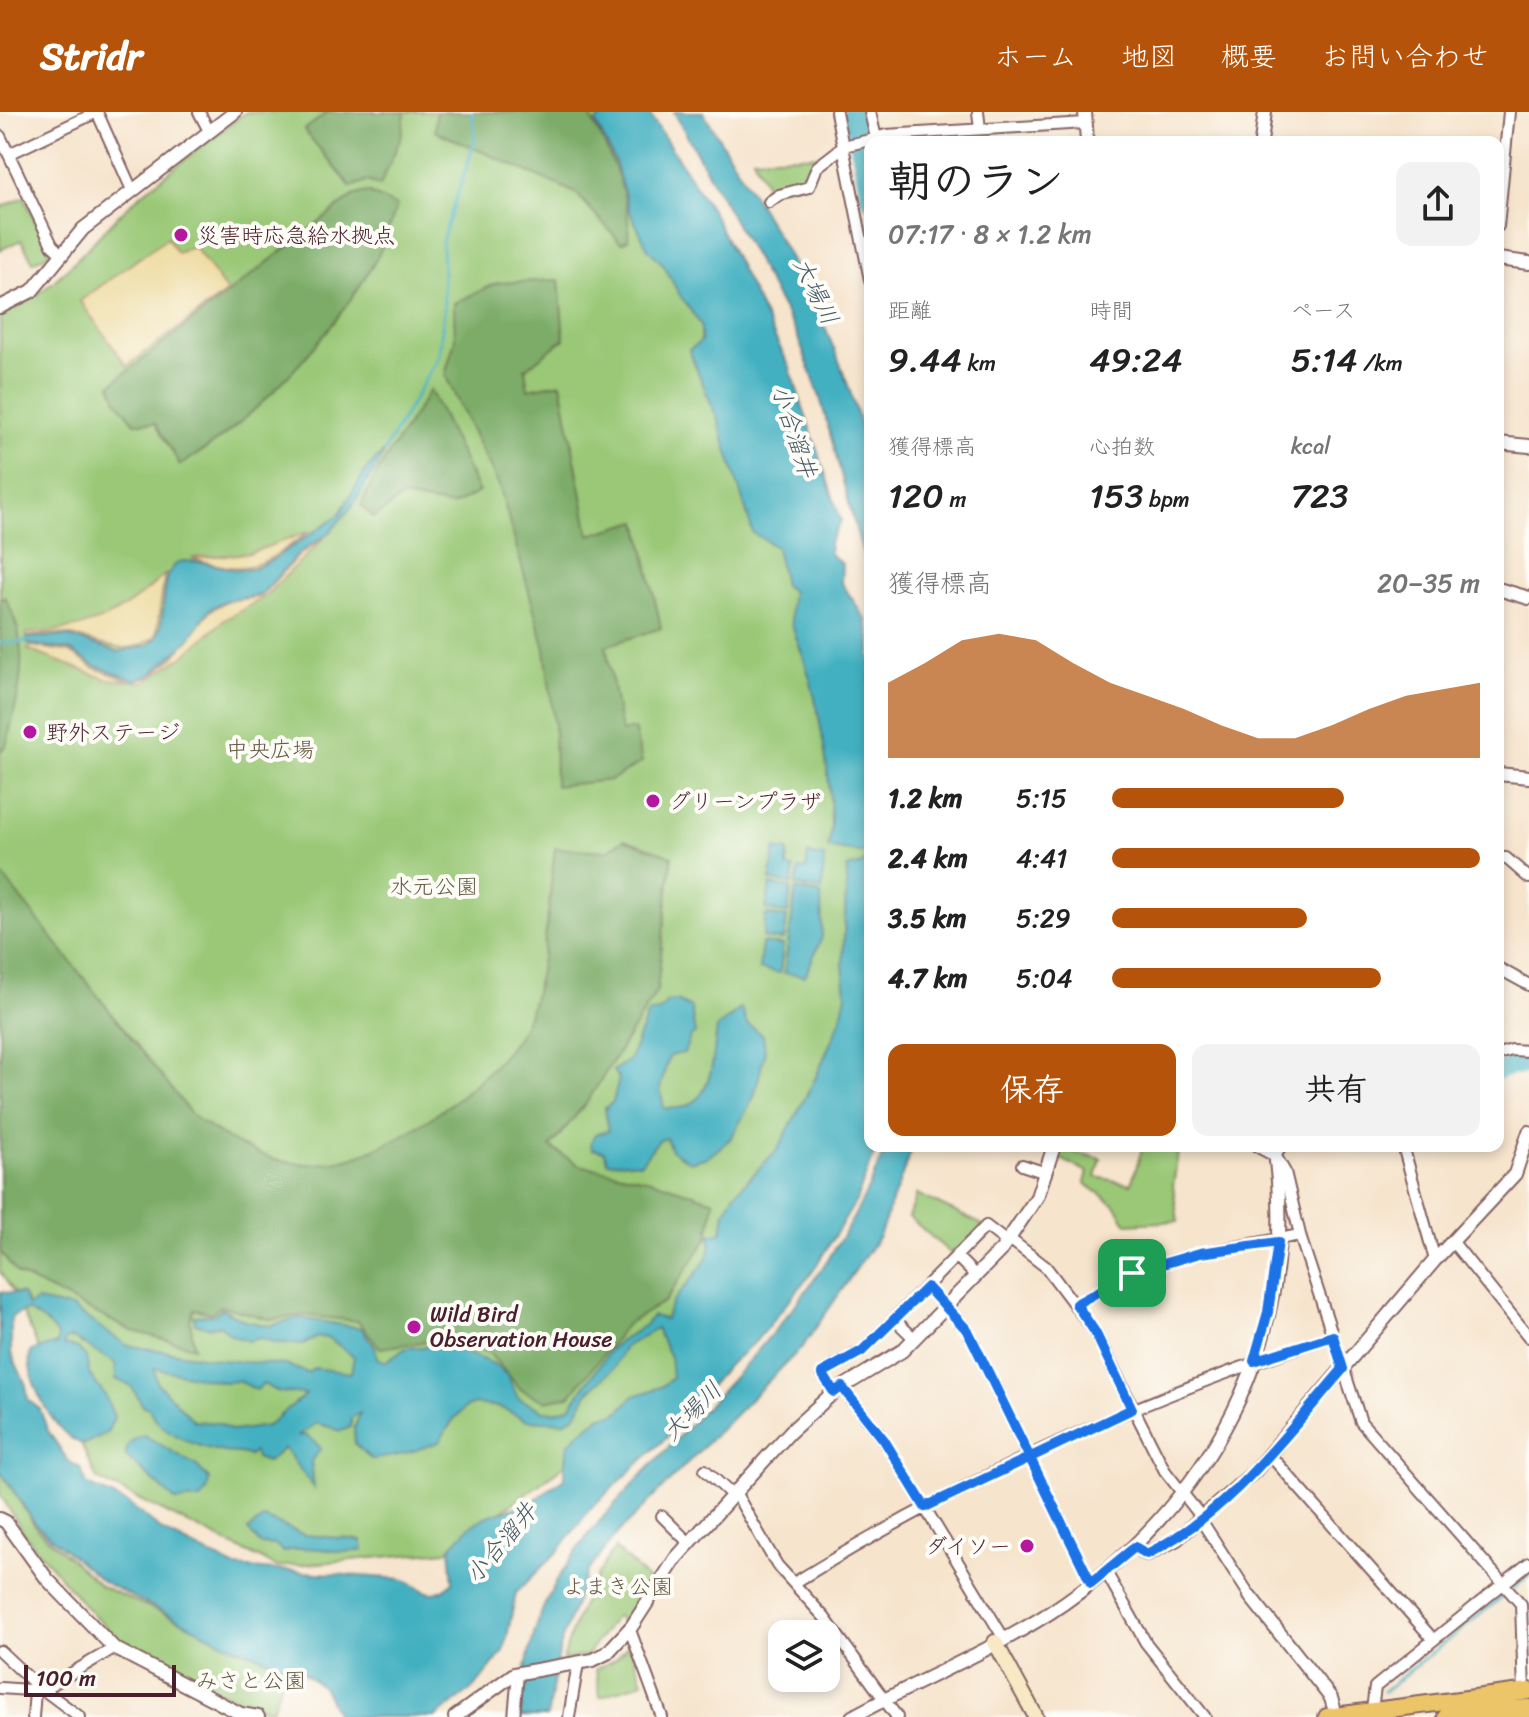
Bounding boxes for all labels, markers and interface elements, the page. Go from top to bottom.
text: Stridr [40,23,142,90]
text: ホーム [994,32,1077,81]
text: 地図 [1121,32,1177,81]
text: 概要 [1221,32,1277,81]
text: お問い合わせ [1321,32,1489,81]
text: 朝のラン [888,142,1064,220]
button: share [1396,162,1480,246]
text: 07:17 · 8 × 1.2 km [888,211,1092,257]
place label: 災害時応急給水拠点 [197,216,395,255]
marker: 災害時応急給水拠点 [172,226,190,244]
water label: 大場川 [781,249,851,333]
text: 距離 [888,291,932,330]
text: 時間 [1089,291,1133,330]
text: ペース [1291,291,1355,330]
text: 9.44 [888,330,962,390]
text: 49:24 [1089,330,1183,390]
text: 5:14 [1291,330,1358,390]
text: km [962,344,996,383]
text: /km [1358,344,1403,383]
water label: 小合溜井 [759,379,829,484]
text: 獲得標高 [888,427,976,466]
text: 心拍数 [1089,427,1155,466]
text: kcal [1291,427,1331,466]
text: 120 [888,466,944,526]
text: 153 [1089,466,1143,526]
text: 723 [1291,466,1348,526]
text: m [944,480,966,519]
text: bpm [1143,480,1190,519]
text: 獲得標高 [888,560,992,606]
text: 20–35 m [1377,560,1480,606]
place label: 野外ステージ [46,713,180,752]
marker: 野外ステージ [21,723,39,741]
park label: 中央広場 [226,730,314,769]
text: 1.2 km [888,775,963,821]
text: 5:15 [1016,775,1067,821]
place label: グリーンプラザ [669,782,822,821]
marker: グリーンプラザ [644,792,662,810]
text: 2.4 km [888,835,968,881]
text: 4:41 [1016,835,1068,881]
park label: 水元公園 [390,867,478,906]
text: 3.5 km [888,895,967,941]
text: 5:29 [1016,895,1071,941]
text: 4.7 km [888,955,967,1001]
text: 5:04 [1016,955,1072,1001]
button: 保存 [888,1044,1176,1136]
button: 共有 [1192,1044,1480,1136]
pin [1098,1239,1166,1307]
icon: arrive [1110,1251,1154,1295]
place label: Wild Bird Observation House [430,1295,613,1359]
marker: Wild Bird Observation House [405,1318,423,1336]
water label: 大場川 [652,1371,732,1451]
water label: 小合溜井 [454,1492,549,1593]
place label: ダイソー [925,1527,1011,1566]
marker: ダイソー [1018,1537,1036,1555]
park label: よまき公園 [563,1567,673,1606]
map controls [768,1620,840,1692]
button: layers [768,1620,840,1692]
text: 100 m [36,1659,96,1698]
scale bar [24,1661,176,1697]
park label: みさと公園 [196,1661,306,1700]

